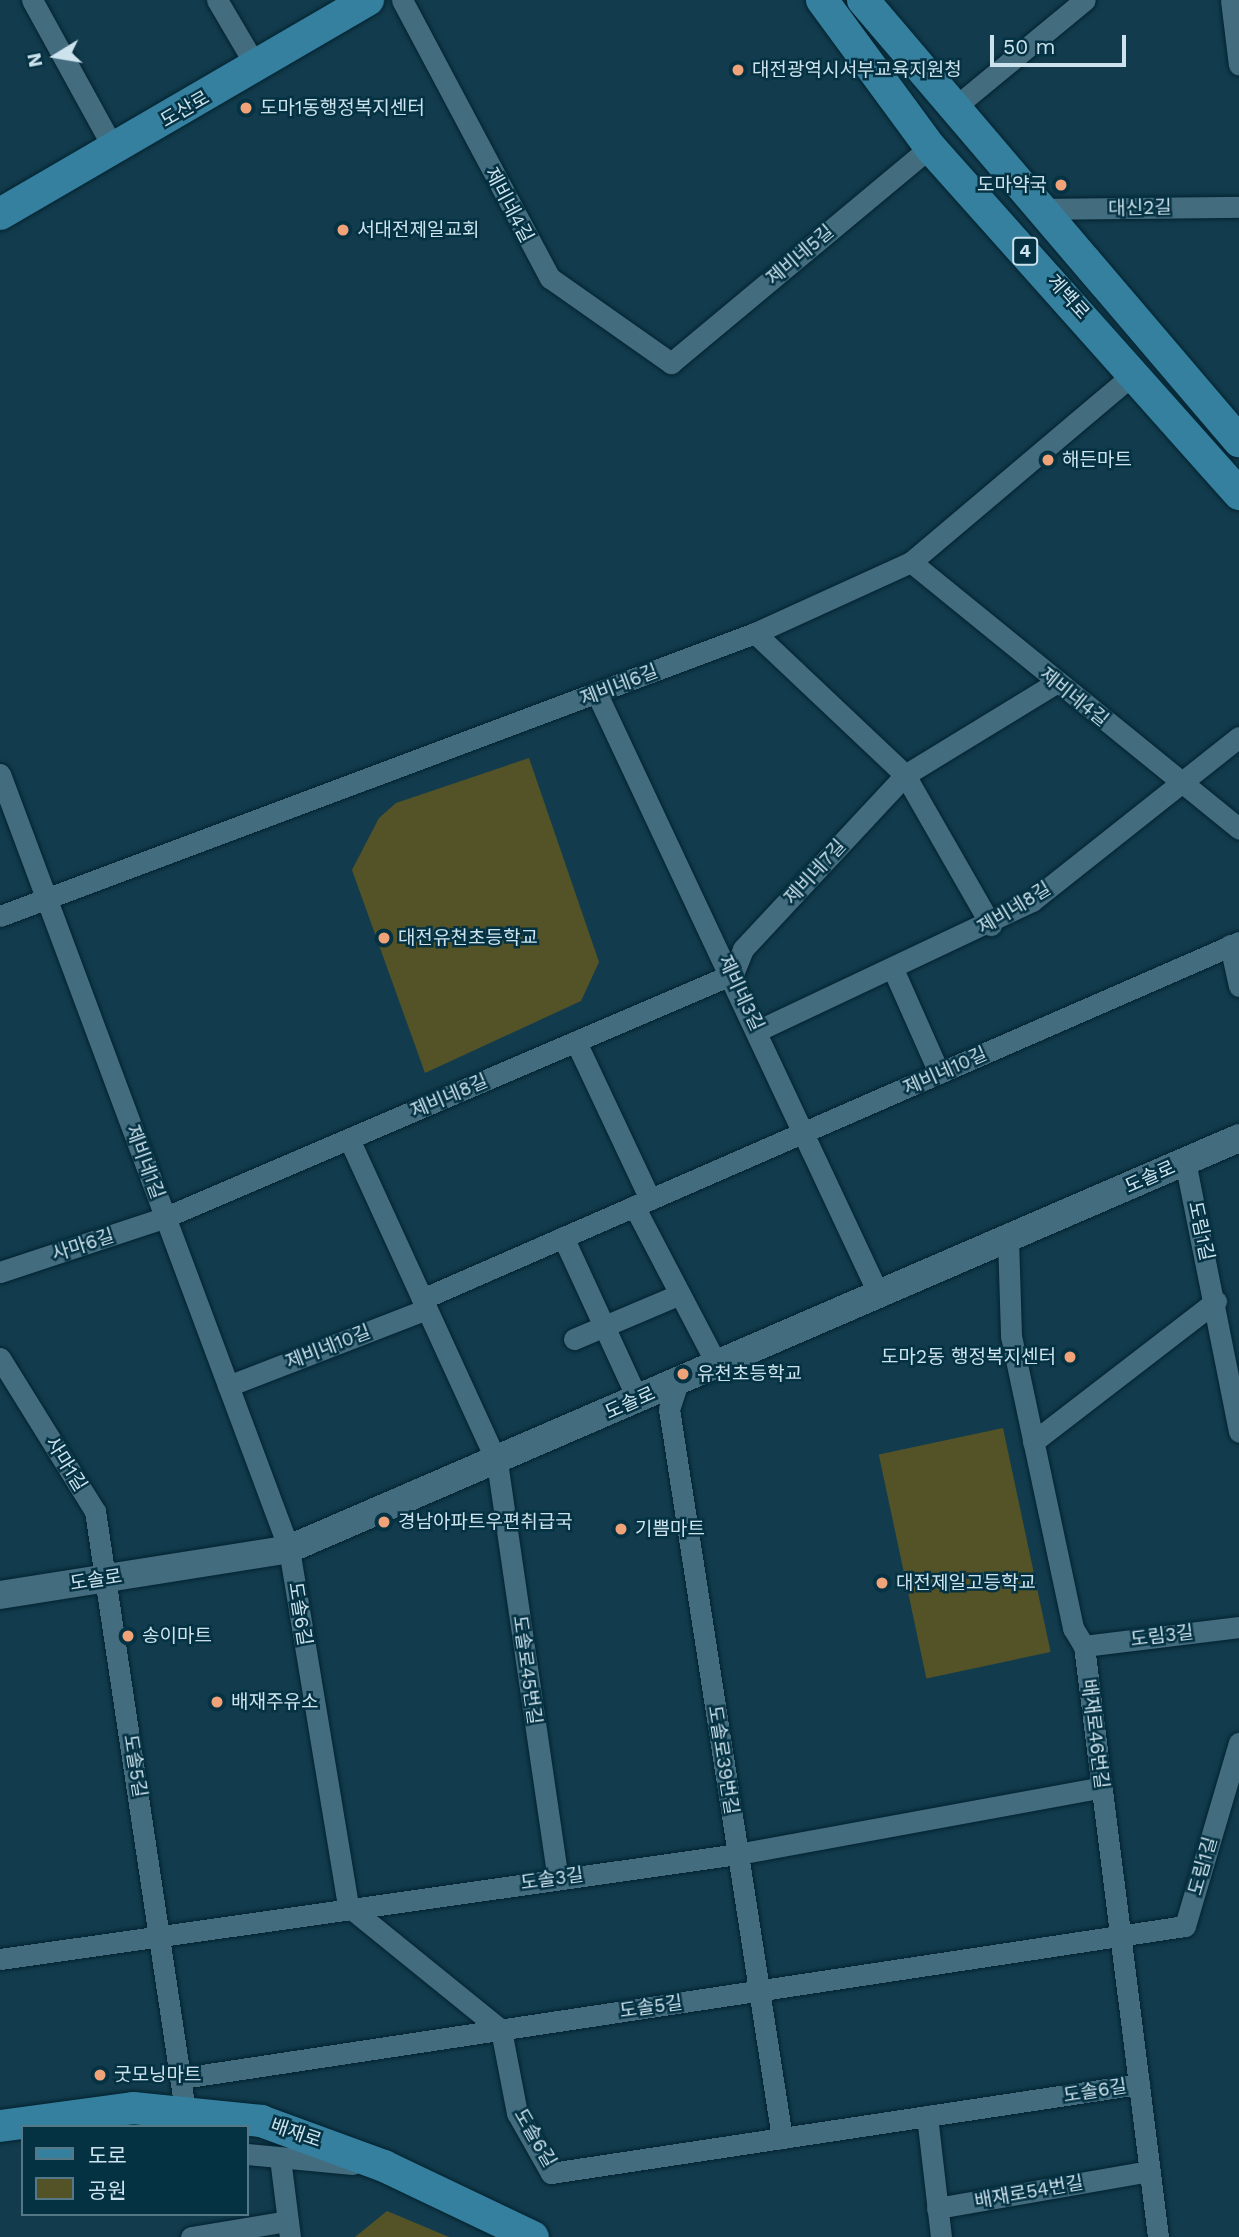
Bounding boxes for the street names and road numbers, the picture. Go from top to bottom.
street label: 도산로 [157,86,213,132]
street label: 제비네4길 [480,164,538,246]
street label: 대신2길 [1108,196,1172,220]
street label: 제비네5길 [762,220,838,290]
road number: 4 [1011,236,1039,265]
street label: 계백로 [1042,270,1094,324]
street label: 제비네6길 [577,660,661,710]
street label: 제비네4길 [1035,662,1113,732]
street label: 제비네7길 [779,835,851,909]
street label: 제비네8길 [973,877,1055,939]
street label: 제비네3길 [714,951,768,1035]
street label: 제비네10길 [900,1042,990,1100]
street label: 제비네8길 [407,1070,491,1122]
street label: 제비네1길 [121,1122,169,1202]
street label: 도솔로 [1121,1156,1179,1198]
street label: 도림1길 [1184,1199,1218,1263]
street label: 사마6길 [49,1224,117,1266]
street label: 제비네10길 [282,1320,374,1374]
street label: 도솔로 [601,1382,659,1424]
street label: 사마1길 [40,1433,92,1495]
street label: 도솔로 [68,1565,124,1595]
street label: 도솔6길 [284,1581,316,1647]
street label: 도솔로45번길 [508,1614,546,1726]
street label: 도림3길 [1129,1621,1195,1651]
street label: 배재로46번길 [1077,1678,1113,1790]
street label: 도솔로39번길 [703,1704,743,1816]
street label: 도솔5길 [119,1733,151,1799]
street label: 도림1길 [1184,1834,1222,1898]
street label: 도솔3길 [519,1863,585,1895]
street label: 도솔5길 [618,1991,684,2023]
street label: 도솔6길 [1062,2075,1128,2107]
street label: 도솔6길 [509,2105,561,2171]
street label: 배재로 [267,2114,325,2152]
street label: 배재로54번길 [973,2171,1085,2213]

